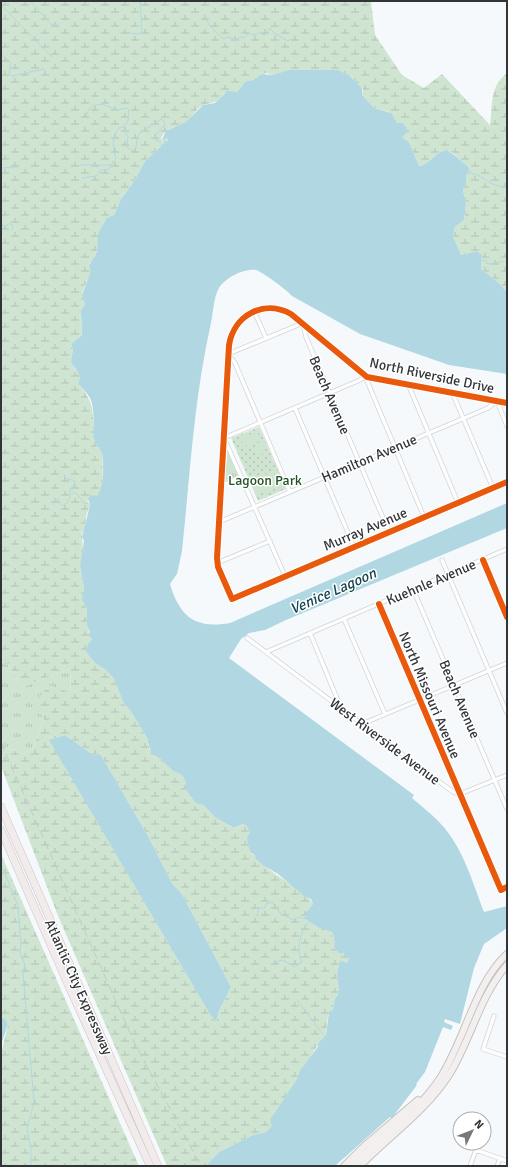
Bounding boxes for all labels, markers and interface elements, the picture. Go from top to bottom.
street label: Beach Avenue [305,353,354,437]
street label: North Riverside Drive [368,354,496,397]
street label: Hamilton Avenue [319,431,419,486]
park label: Lagoon Park [228,472,302,489]
street label: Murray Avenue [321,504,410,555]
street label: Kuehnle Avenue [384,556,479,609]
water label: Venice Lagoon [287,564,380,618]
street label: North Missouri Avenue [395,629,464,761]
street label: Beach Avenue [435,657,484,741]
street label: West Riverside Avenue [326,694,443,789]
street label: Atlantic City Expressway [41,917,116,1058]
north arrow [452,1111,492,1151]
text: N [472,1117,486,1132]

